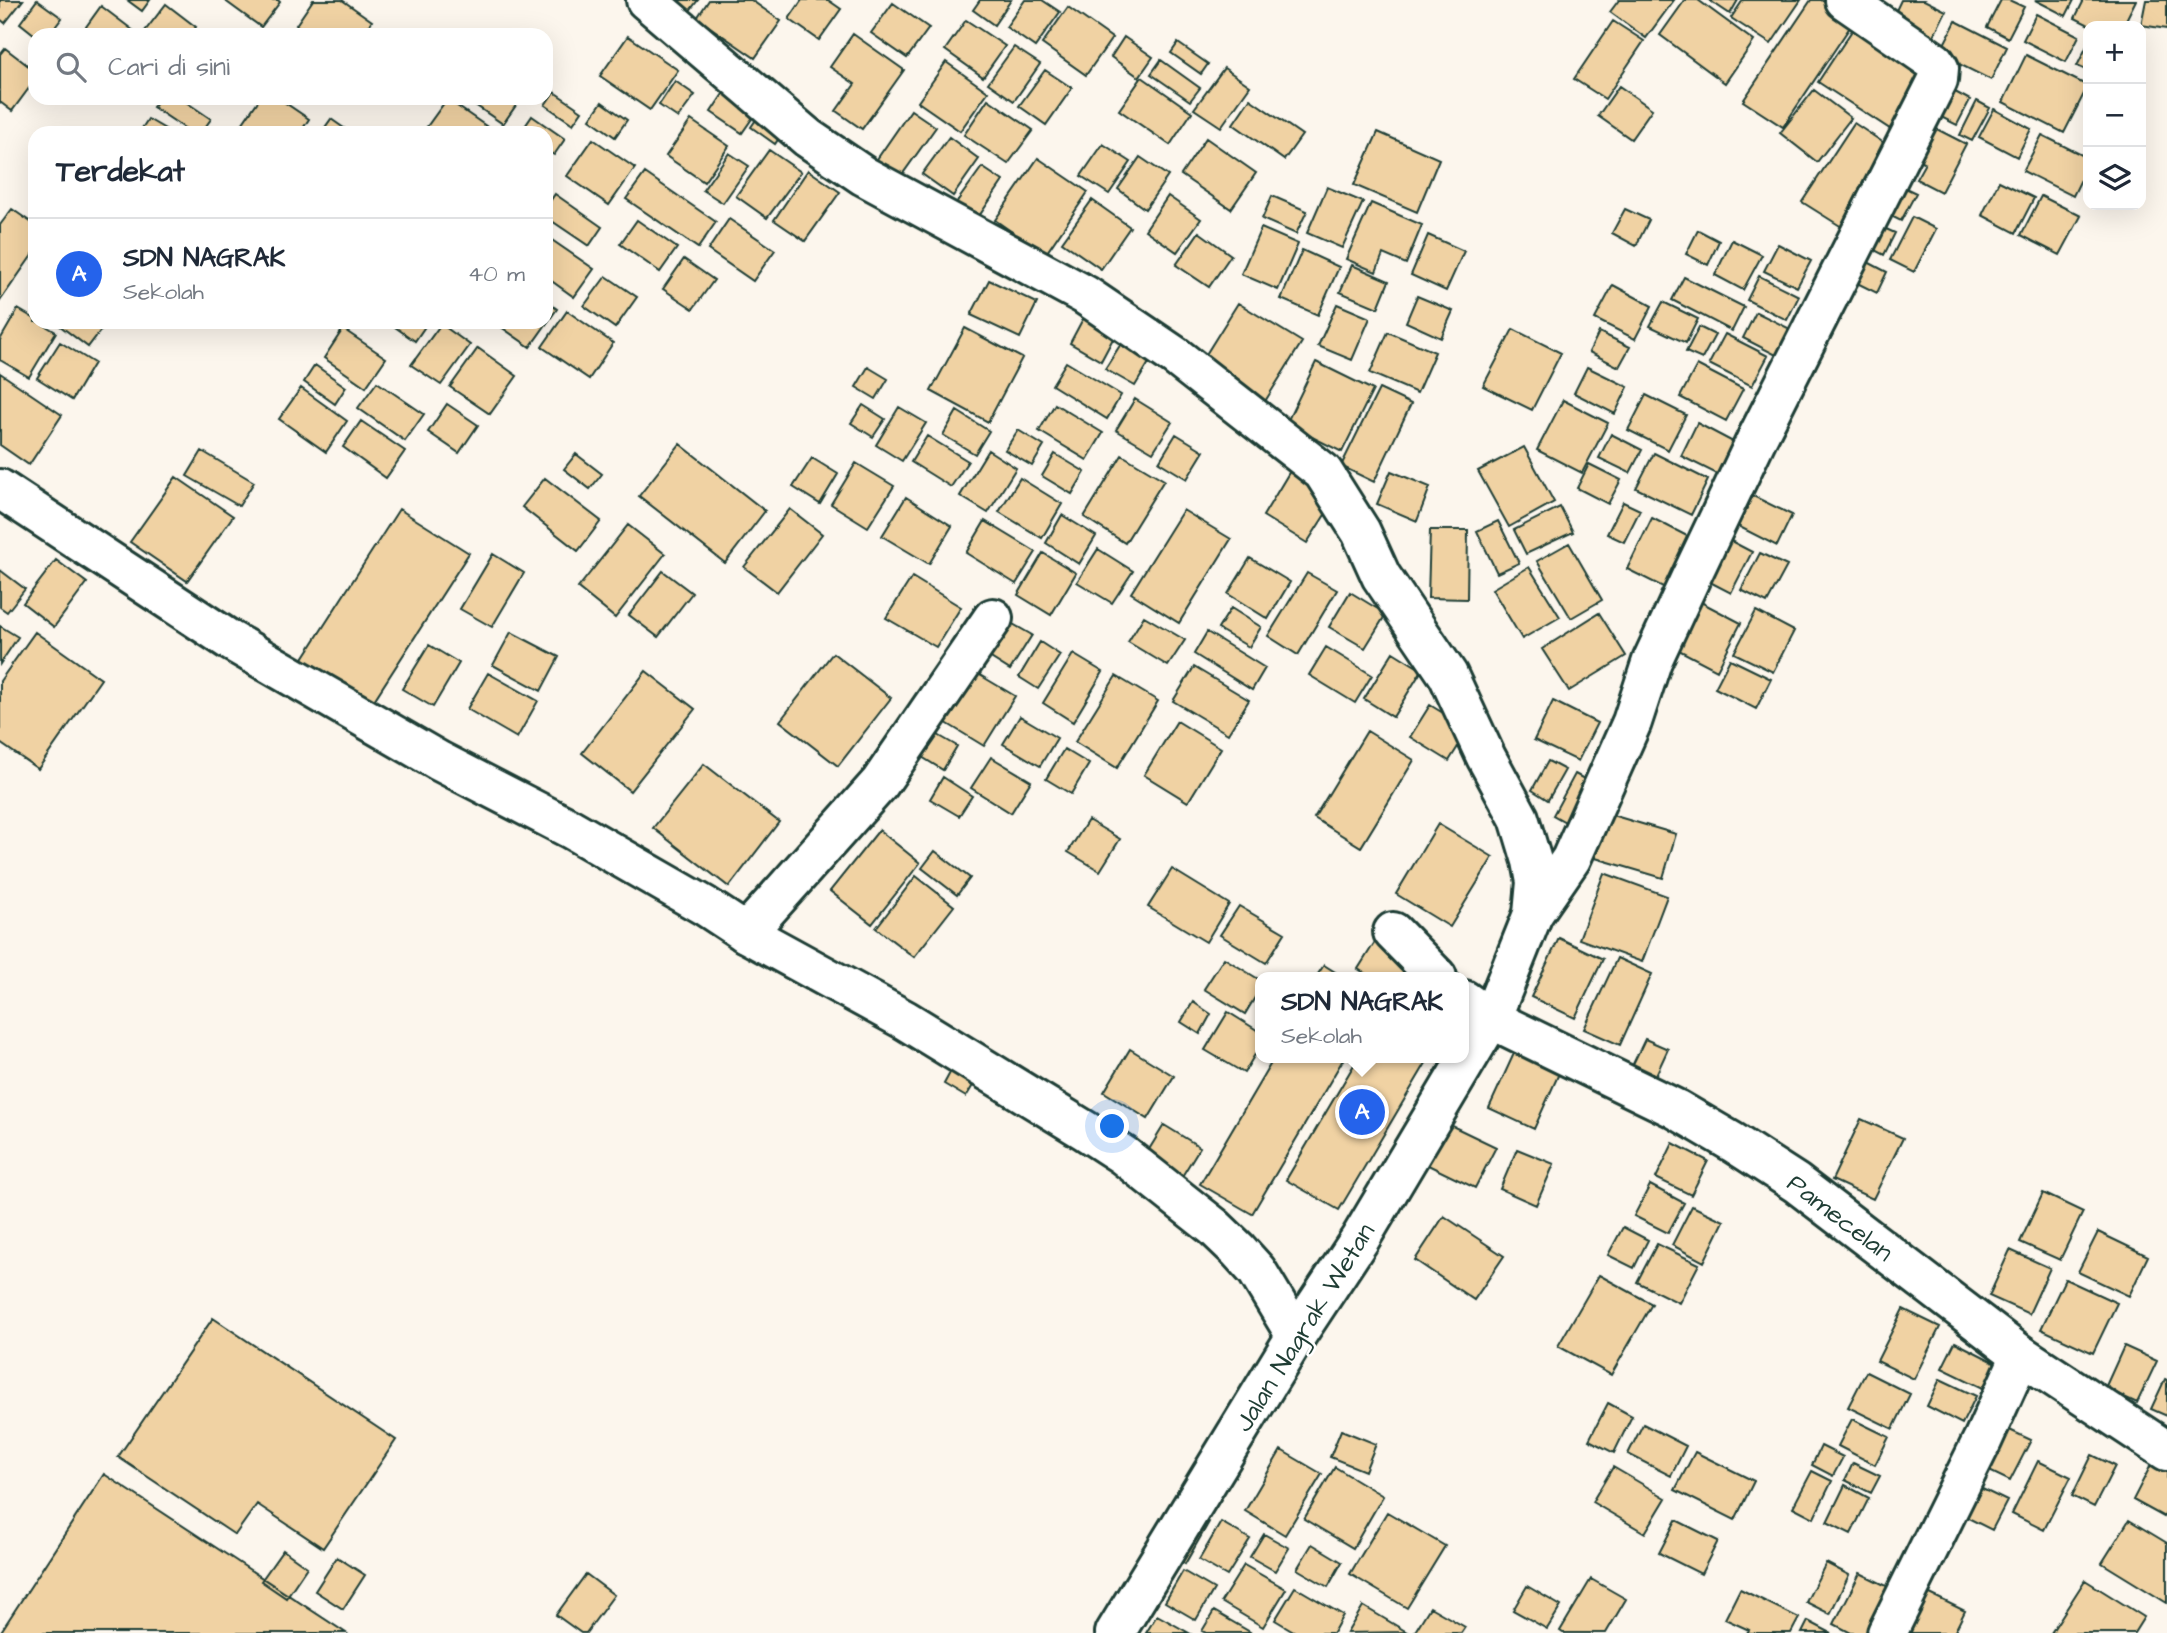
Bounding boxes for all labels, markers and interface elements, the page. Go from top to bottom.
map controls [2083,21,2146,210]
button: + [2083,21,2146,84]
search box [28,28,553,105]
icon: search [52,48,90,86]
text: Cari di sini [108,49,230,85]
button: − [2083,84,2146,147]
button: layers [2083,147,2146,210]
text: Terdekat [56,151,185,193]
text: SDN NAGRAK [123,240,285,276]
text: A [72,258,86,290]
text: 40 m [468,258,525,290]
text: Sekolah [123,276,204,308]
popup [1255,972,1469,1063]
text: SDN NAGRAK [1281,984,1443,1020]
text: Sekolah [1281,1020,1362,1052]
pin: A [1339,1086,1385,1138]
your location [1095,1109,1129,1143]
street label: Pamecelan [1779,1166,1901,1270]
street label: Jalan Nagrak Wetan [1226,1216,1385,1440]

